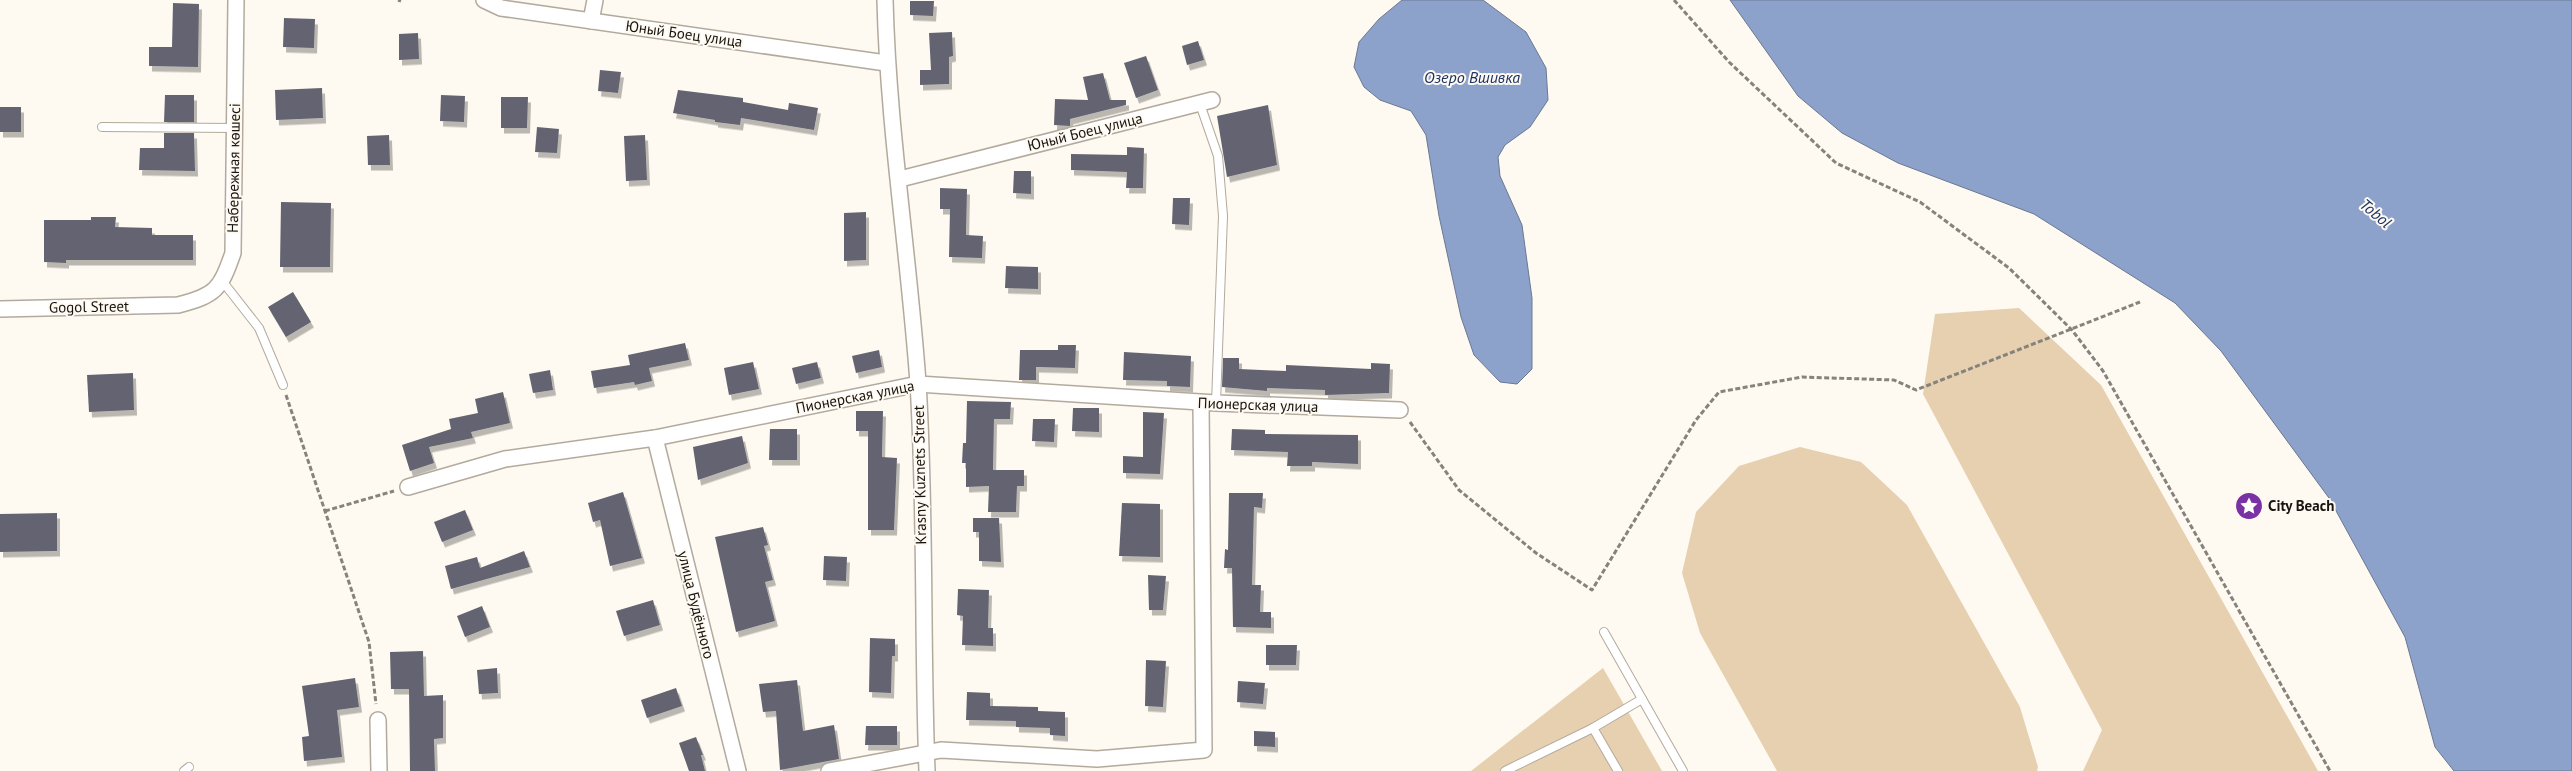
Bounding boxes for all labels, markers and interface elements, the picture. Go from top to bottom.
street label: Юный Боец улица [624,16,744,51]
water label: Озеро Вшивка [1424,67,1520,87]
street label: Набережная көшесі [223,103,244,233]
street label: Юный Боец улица [1025,108,1144,155]
water label: Tobol [2356,194,2396,232]
street label: Gogol Street [49,296,129,317]
street label: Пионерская улица [794,376,916,417]
street label: Пионерская улица [1197,393,1319,416]
street label: Krasny Kuznets Street [909,405,930,545]
place icon: City Beach [2234,491,2264,521]
place label: City Beach [2268,496,2334,515]
street label: улица Будённого [674,549,719,661]

